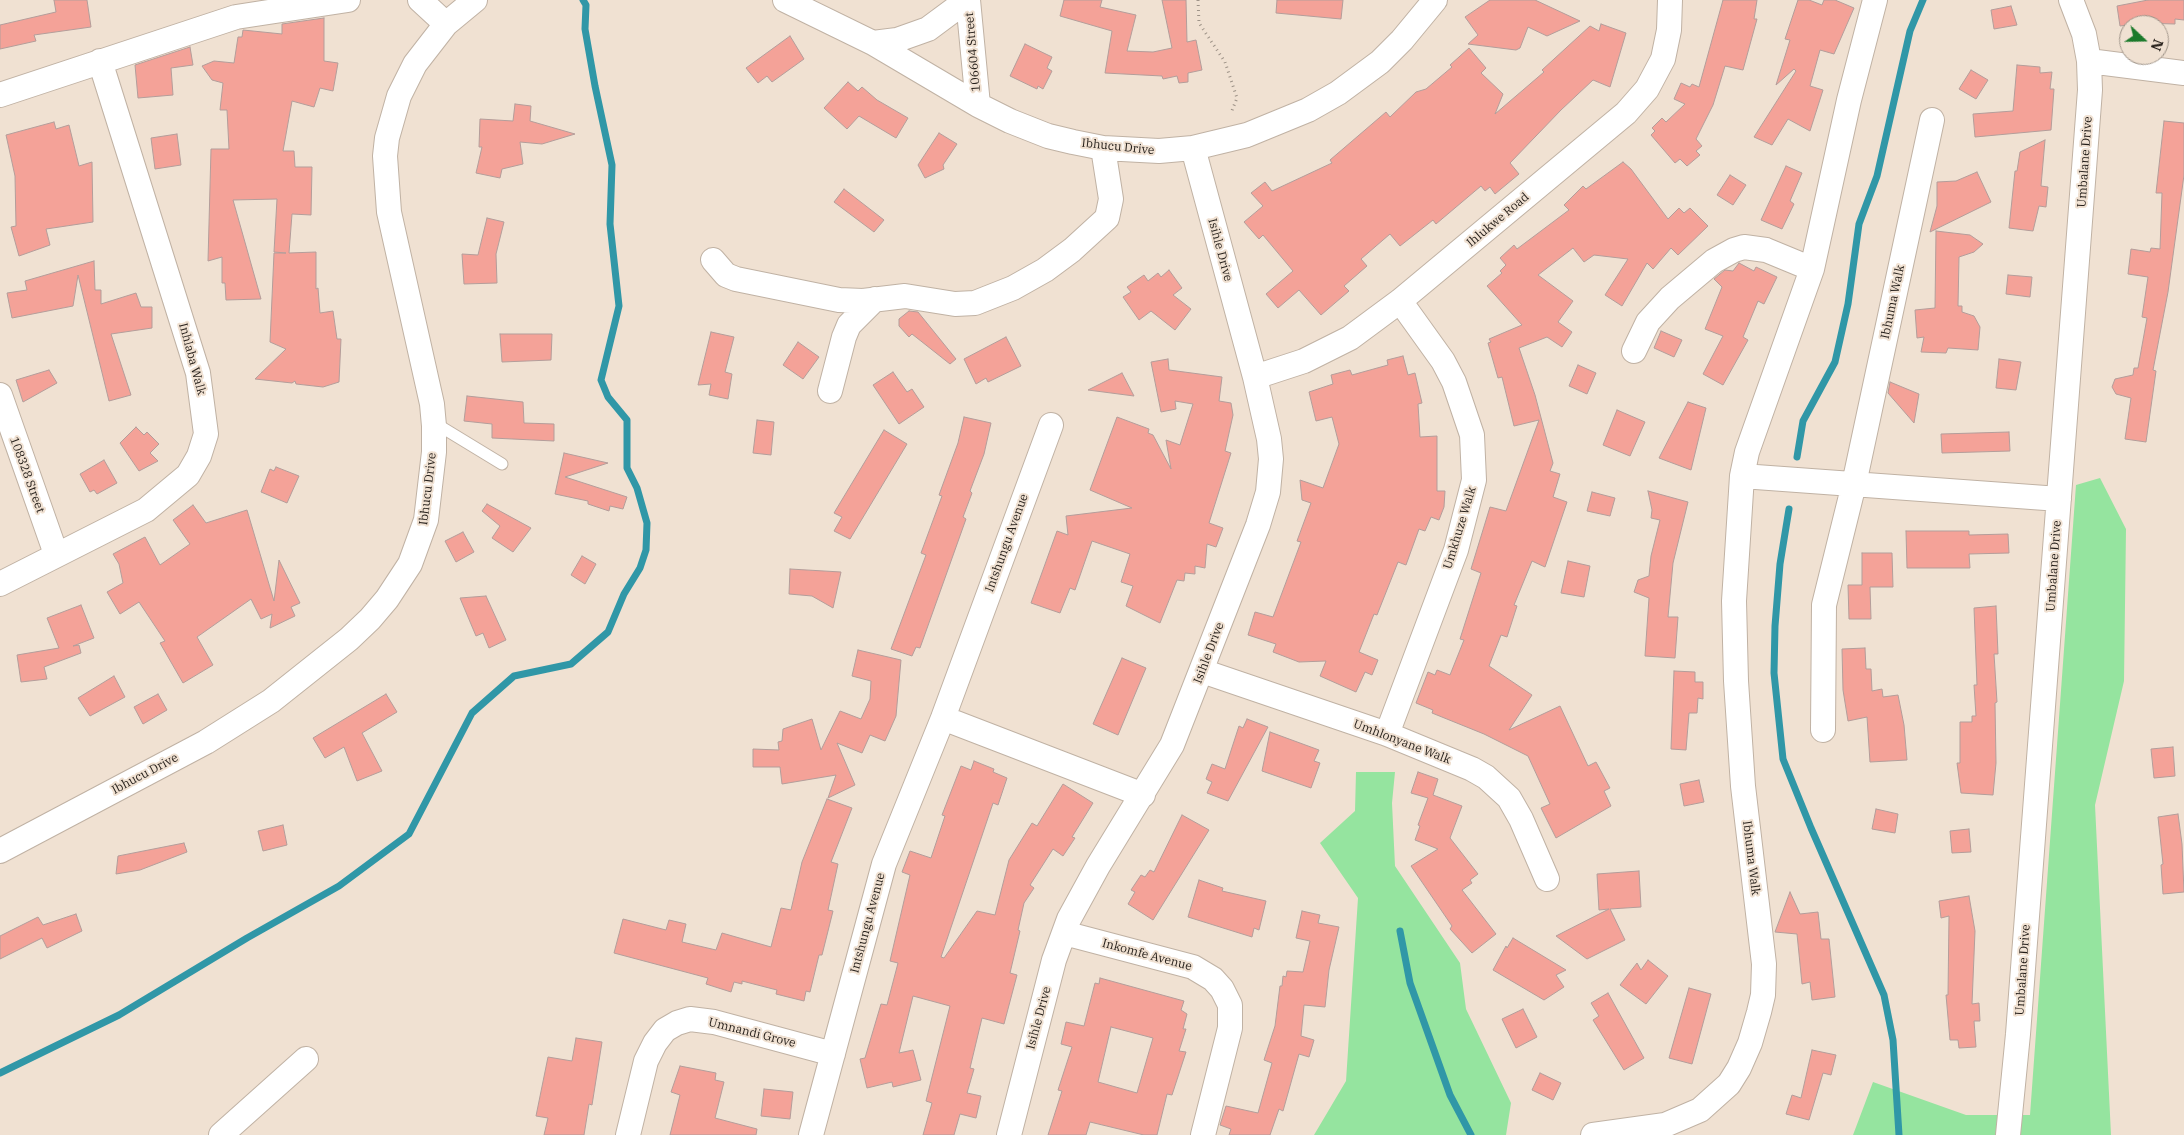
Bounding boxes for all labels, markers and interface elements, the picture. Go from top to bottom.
street label: 106604 Street [962,12,984,92]
north arrow [2119,15,2169,65]
text: N [2147,37,2167,53]
street label: Umbalane Drive [2075,116,2095,208]
street label: Ibhucu Drive [1081,136,1155,158]
street label: Ihlukwe Road [1464,190,1532,250]
street label: Isihle Drive [1205,217,1235,283]
street label: Ibhuma Walk [1878,264,1908,340]
street label: Inhlaba Walk [175,321,209,397]
street label: 108328 Street [7,435,47,515]
street label: Ibhucu Drive [416,452,440,526]
street label: Umkhuze Walk [1441,485,1479,571]
street label: Intshungu Avenue [983,492,1031,594]
street label: Umbalane Drive [2044,520,2064,612]
street label: Isihle Drive [1191,620,1227,686]
street label: Umhlonyane Walk [1351,717,1453,767]
street label: Ibhucu Drive [109,751,181,797]
street label: Ibhuma Walk [1739,820,1763,896]
street label: Intshungu Avenue [848,871,888,975]
street label: Umbalane Drive [2013,924,2033,1016]
street label: Inkomfe Avenue [1101,936,1193,974]
street label: Isihle Drive [1024,985,1054,1051]
street label: Umnandi Grove [707,1015,797,1051]

